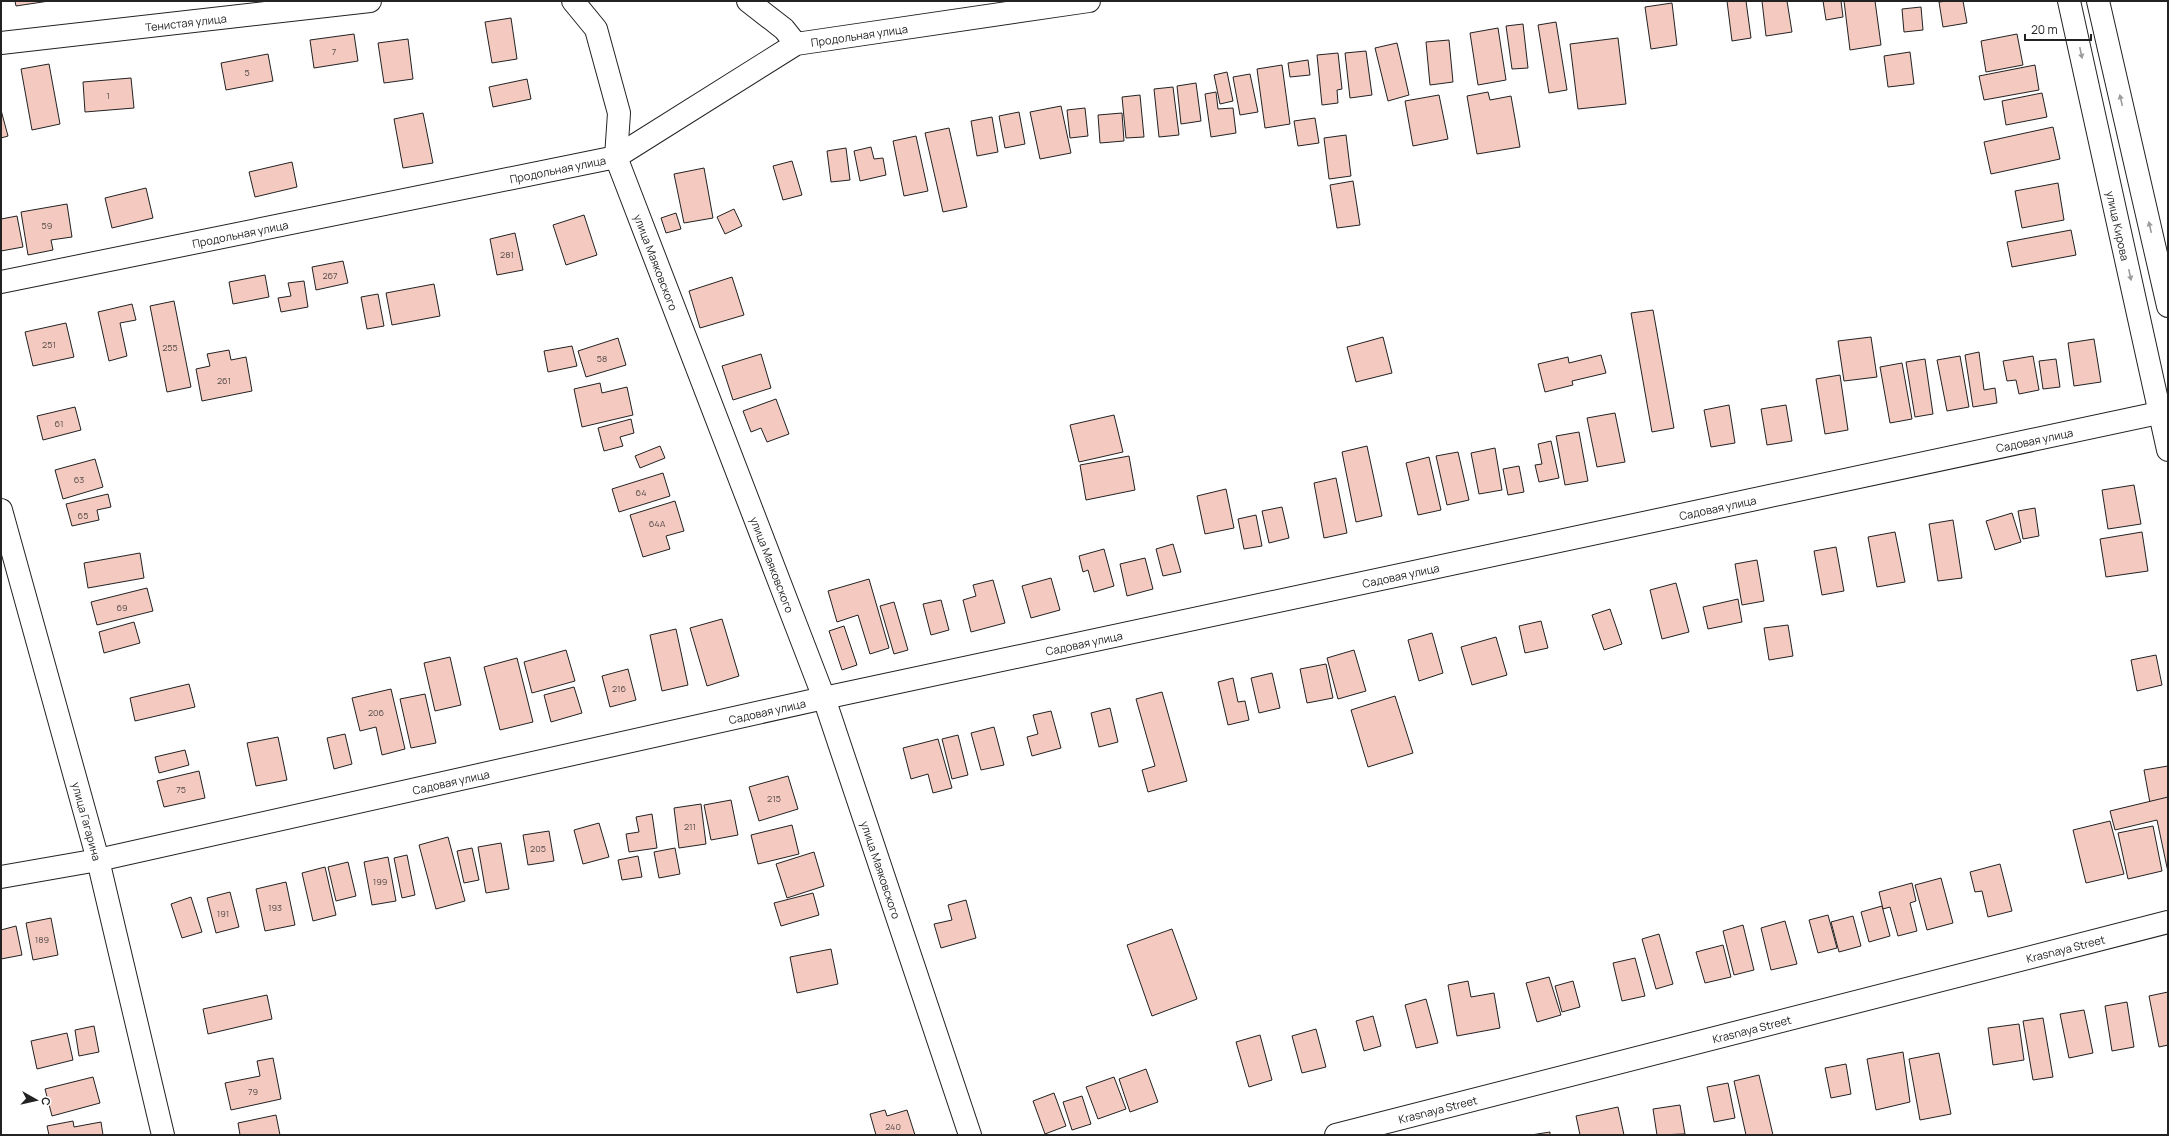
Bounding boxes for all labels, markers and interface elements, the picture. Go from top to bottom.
street label: Тенистая улица [144,10,227,34]
scale bar [2025,16,2091,42]
street label: Продольная улица [810,20,909,49]
text: 20 m [2031,21,2058,38]
house number: 7 [332,45,337,58]
one-way arrow [2078,47,2084,59]
house number: 5 [244,66,250,79]
house number: 1 [106,89,110,102]
one-way arrow [2117,94,2123,106]
street label: Продольная улица [508,152,607,186]
street label: улица Кирова [2104,189,2134,262]
street label: улица Маяковского [631,212,682,313]
street label: Продольная улица [191,216,290,250]
house number: 59 [42,219,52,232]
one-way arrow [2146,221,2152,233]
house number: 281 [500,248,514,261]
house number: 267 [322,269,338,282]
one-way arrow [2127,269,2133,282]
house number: 251 [42,338,56,351]
house number: 255 [162,341,178,354]
house number: 58 [597,352,607,365]
house number: 261 [217,374,231,387]
house number: 61 [55,417,63,430]
street label: Садовая улица [1994,424,2074,455]
house number: 63 [74,473,84,486]
house number: 64 [636,486,646,499]
street label: Садовая улица [1678,492,1757,523]
house number: 65 [78,509,88,522]
street label: улица Маяковского [747,514,798,615]
house number: 64А [649,517,666,530]
street label: Садовая улица [1361,559,1441,590]
house number: 69 [116,601,128,614]
street label: Садовая улица [1044,627,1124,658]
house number: 216 [612,682,627,695]
street label: Садовая улица [727,695,807,727]
house number: 206 [368,706,385,719]
street label: Садовая улица [411,765,491,797]
street label: улица Гагарина [69,780,105,862]
house number: 75 [176,783,186,796]
house number: 215 [767,792,781,805]
street label: улица Маяковского [858,819,905,921]
house number: 211 [684,820,696,833]
house number: 205 [530,842,546,855]
house number: 199 [373,875,387,888]
house number: 193 [268,901,282,914]
house number: 191 [217,907,229,920]
street label: Krasnaya Street [2024,931,2106,966]
house number: 189 [35,933,49,946]
street label: Krasnaya Street [1711,1011,1793,1046]
north arrow [16,1080,56,1120]
house number: 79 [248,1085,258,1098]
street label: Krasnaya Street [1397,1092,1479,1126]
text: С [38,1096,54,1107]
house number: 240 [885,1120,901,1133]

